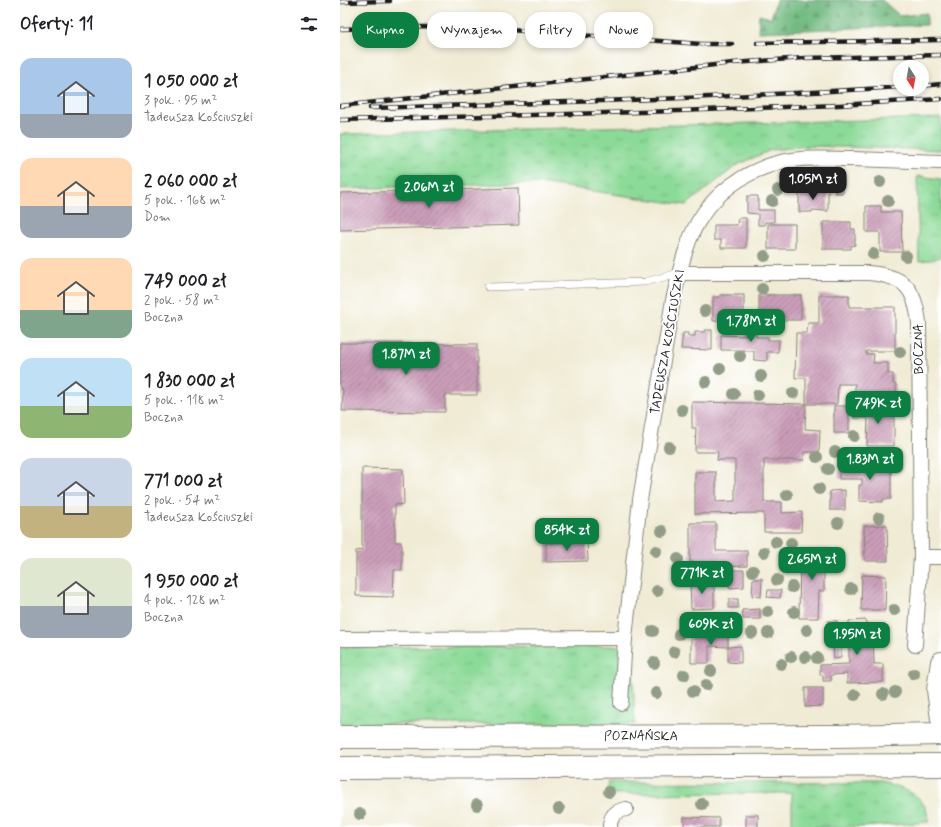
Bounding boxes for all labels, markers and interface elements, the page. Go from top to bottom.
chip: Kupno [352,12,419,48]
chip: Wynajem [427,12,517,48]
chip: Filtry [525,12,586,48]
chip: Nowe [594,12,653,48]
text: Oferty: 11 [20,13,94,35]
icon: filters [298,13,320,35]
north arrow [893,60,929,96]
map controls [893,60,929,96]
text: 1 050 000 zł [144,70,238,92]
icon: home [52,74,100,122]
text: 3 pok. · 95 m² [144,92,217,109]
text: Tadeusza Kościuszki [144,109,253,126]
pin: 1.05M zł [772,167,854,201]
text: 2 060 000 zł [144,170,237,192]
text: 1.05M zł [788,171,838,188]
icon: home [52,174,100,222]
pin: 2.06M zł [388,175,470,209]
text: 2.06M zł [404,179,454,196]
text: 5 pok. · 168 m² [144,192,226,209]
text: Dom [144,209,171,226]
street label: TADEUSZA KOŚCIUSZKI [646,268,689,416]
text: 749 000 zł [144,270,226,292]
icon: home [52,274,100,322]
text: 2 pok. · 58 m² [144,292,219,309]
text: Boczna [144,309,183,326]
pin: 1.78M zł [710,309,792,343]
text: 1.78M zł [726,313,776,330]
street label: BOCZNA [910,324,928,374]
pin: 1.87M zł [365,342,447,376]
text: 1.87M zł [382,346,430,363]
text: 1 830 000 zł [144,370,235,392]
icon: home [52,374,100,422]
pin: 749K zł [841,391,915,425]
text: 5 pok. · 118 m² [144,392,224,409]
text: 749K zł [855,395,901,412]
text: Boczna [144,409,183,426]
pin: 1.83M zł [829,447,911,481]
text: 1.83M zł [846,451,894,468]
text: 771 000 zł [144,470,222,492]
icon: home [52,474,100,522]
text: 2 pok. · 54 m² [144,492,220,509]
text: Tadeusza Kościuszki [144,509,253,526]
pin: 854K zł [530,518,604,552]
text: 854K zł [544,522,590,539]
pin: 2.65M zł [771,547,853,581]
text: 2.65M zł [787,551,837,568]
pin: 771K zł [665,561,739,595]
text: 771K zł [680,565,724,582]
text: 1 950 000 zł [144,570,238,592]
icon: home [52,574,100,622]
text: 4 pok. · 128 m² [144,592,225,609]
text: Boczna [144,609,183,626]
pin: 609K zł [674,612,748,646]
text: 609K zł [688,616,734,633]
pin: 1.95M zł [816,622,898,656]
text: 1.95M zł [833,626,881,643]
street label: POZNAŃSKA [604,728,678,745]

